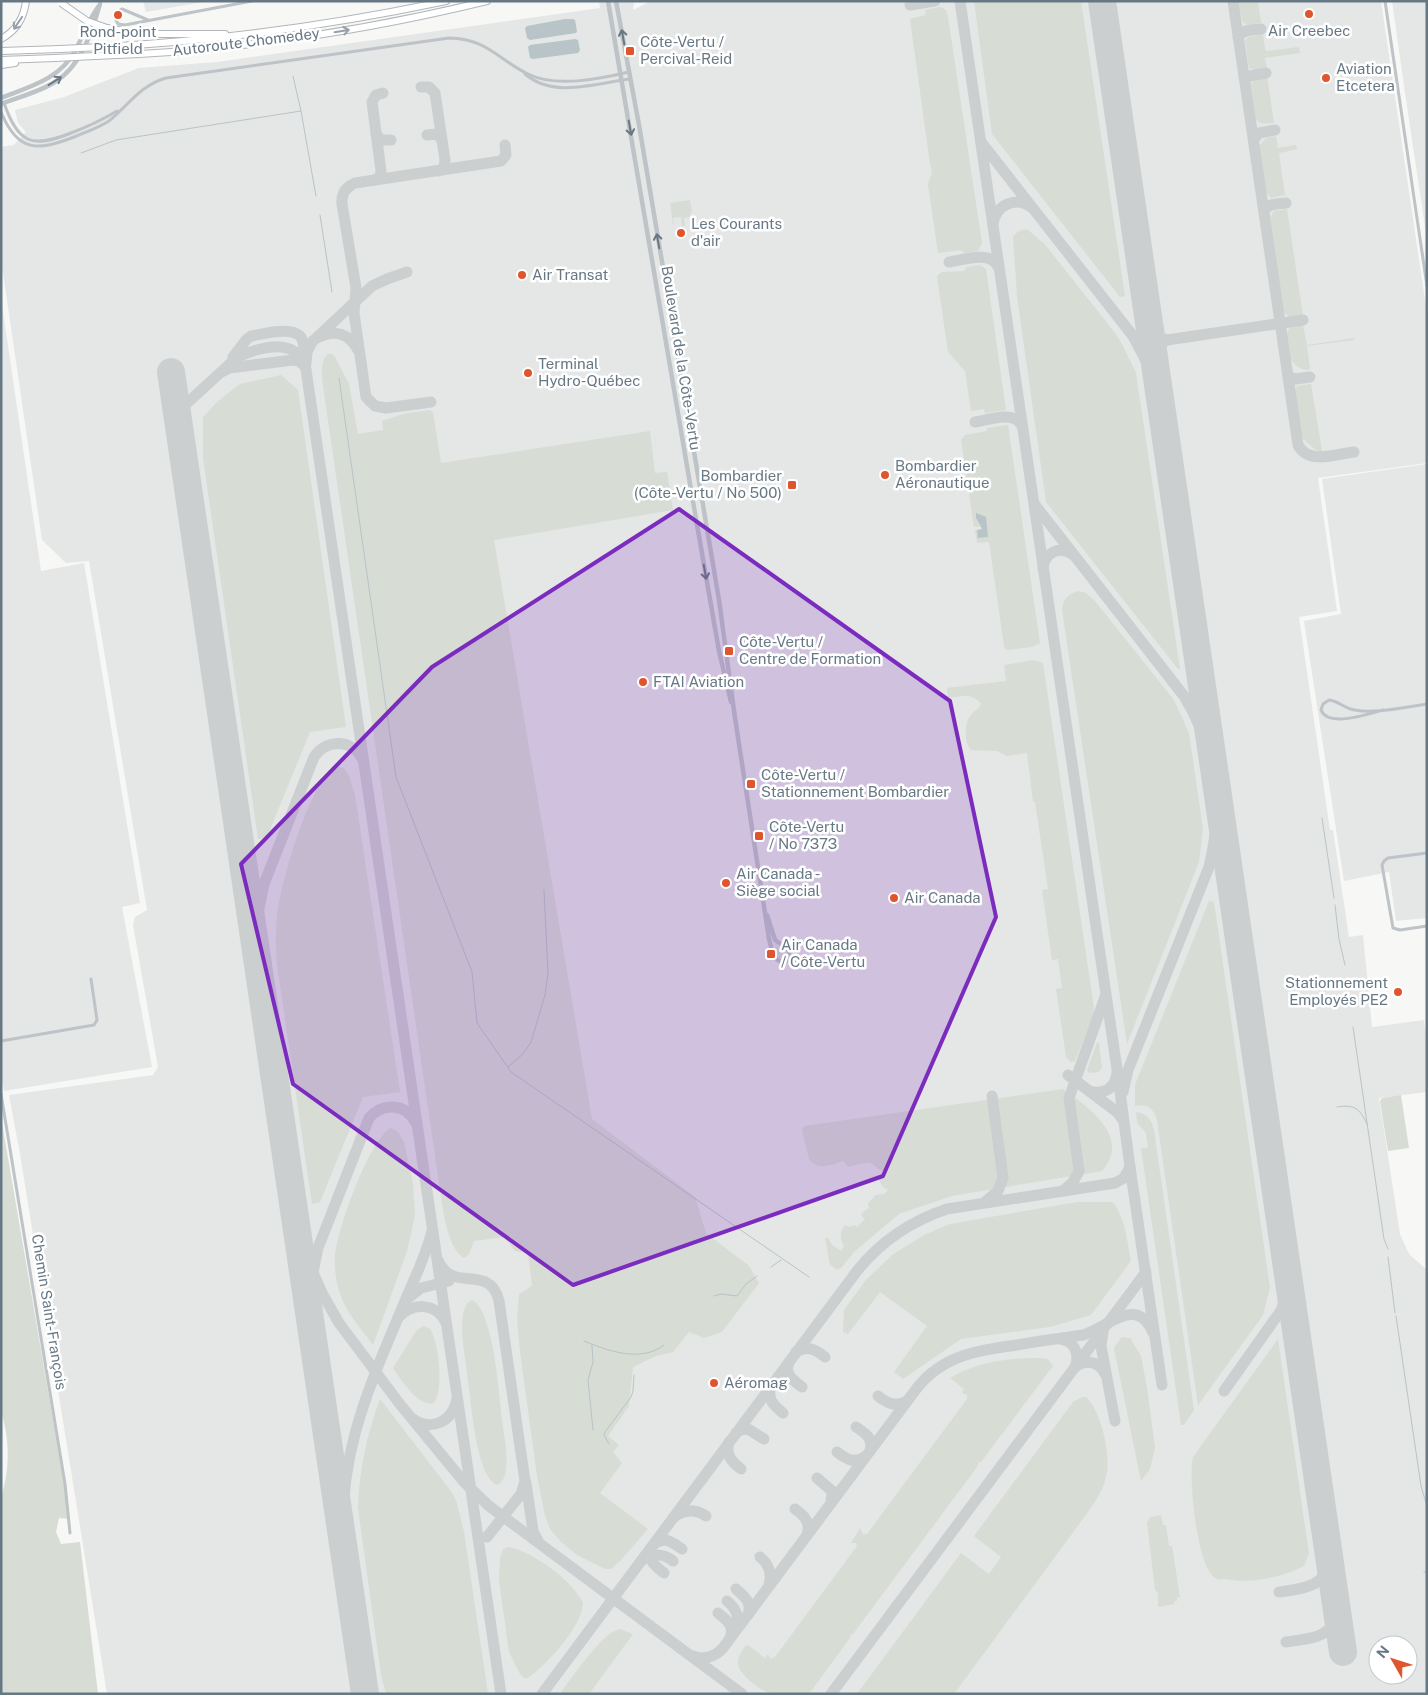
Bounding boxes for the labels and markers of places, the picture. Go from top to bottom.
marker: Air Creebec [1303,8,1315,20]
marker: Rond-point Pitfield [112,9,124,21]
place label: Air Creebec [1268,22,1350,39]
place label: Rond-point Pitfield [79,23,157,57]
place label: Côte-Vertu / Percival-Reid [640,33,732,67]
marker: Côte-Vertu / Percival-Reid [624,45,636,57]
place label: Aviation Etcetera [1336,60,1395,94]
marker: Aviation Etcetera [1320,72,1332,84]
place label: Les Courants d'air [691,215,782,249]
marker: Les Courants d'air [675,227,687,239]
place label: Air Transat [532,266,608,283]
marker: Air Transat [516,269,528,281]
place label: Terminal Hydro-Québec [538,355,640,389]
marker: Terminal Hydro-Québec [522,367,534,379]
place label: Bombardier Aéronautique [895,457,990,491]
place label: Bombardier (Côte-Vertu / No 500) [634,467,782,501]
marker: Bombardier Aéronautique [879,469,891,481]
marker: Bombardier (Côte-Vertu / No 500) [786,479,798,491]
place label: Côte-Vertu / Centre de Formation [739,633,881,667]
marker: Côte-Vertu / Centre de Formation [723,645,735,657]
place label: FTAI Aviation [653,673,744,690]
marker: FTAI Aviation [637,676,649,688]
place label: Côte-Vertu / Stationnement Bombardier [761,766,949,800]
marker: Côte-Vertu / Stationnement Bombardier [745,778,757,790]
place label: Côte-Vertu / No 7373 [769,818,844,852]
marker: Côte-Vertu / No 7373 [753,830,765,842]
place label: Air Canada - Siège social [736,865,820,899]
marker: Air Canada - Siège social [720,877,732,889]
place label: Air Canada [904,889,981,906]
marker: Air Canada [888,892,900,904]
place label: Air Canada / Côte-Vertu [781,936,865,970]
marker: Air Canada / Côte-Vertu [765,948,777,960]
place label: Stationnement Employés PE2 [1285,974,1388,1008]
marker: Stationnement Employés PE2 [1392,986,1404,998]
place label: Aéromag [724,1374,788,1391]
marker: Aéromag [708,1377,720,1389]

